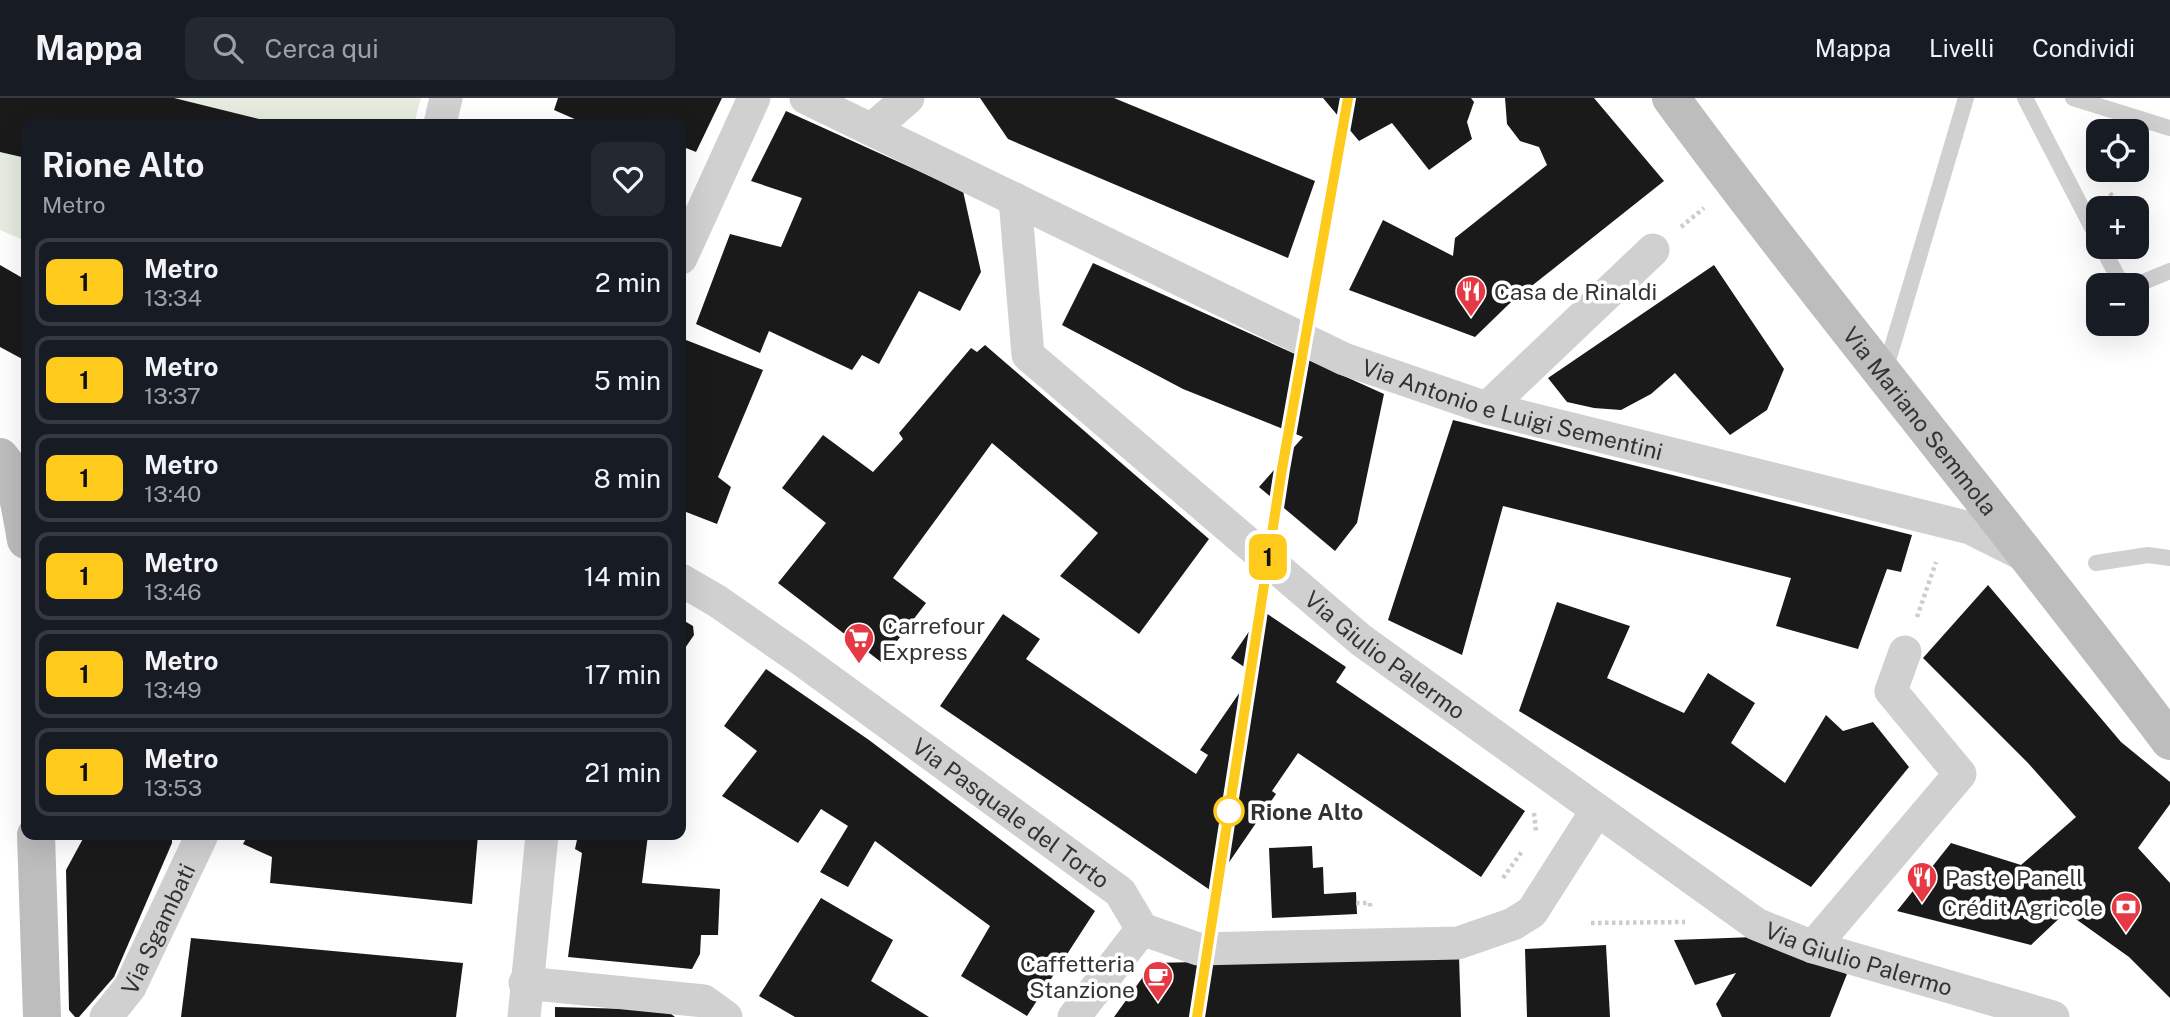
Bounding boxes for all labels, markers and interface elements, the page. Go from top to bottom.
search box [185,17,675,80]
text: Mappa [35,29,143,67]
icon: search [209,29,247,67]
text: Cerca qui [265,33,379,64]
text: Mappa [1815,34,1891,62]
text: Livelli [1929,34,1994,62]
text: Condividi [2032,34,2135,62]
map controls [2086,119,2149,336]
button: locate [2086,119,2149,182]
button: heart [591,142,665,216]
text: Rione Alto [42,146,204,184]
text: Metro [42,191,105,218]
button: + [2086,196,2149,259]
text: Metro [144,253,219,284]
text: 2 min [595,267,661,298]
text: 1 [79,268,90,296]
button: − [2086,273,2149,336]
restaurant icon: Casa de Rinaldi [1454,274,1488,318]
place label: Casa de Rinaldi [1494,278,1657,305]
text: 13:34 [144,284,202,311]
street label: Via Mariano Semmola [1838,321,2003,520]
text: Metro [144,351,219,382]
street label: Via Antonio e Luigi Sementini [1359,353,1666,465]
text: 5 min [594,365,661,396]
text: 1 [79,366,90,394]
text: 13:37 [144,382,201,409]
text: Metro [144,449,219,480]
text: 8 min [594,463,661,494]
text: 1 [79,464,90,492]
text: 13:40 [144,480,201,507]
line badge: 1 [1245,534,1291,580]
text: 1 [1263,543,1273,571]
text: Metro [144,547,219,578]
text: 14 min [584,561,661,592]
text: 1 [79,562,90,590]
text: 13:46 [144,578,202,605]
street label: Via Giulio Palermo [1299,585,1471,724]
place label: Carrefour Express [882,612,985,665]
supermarket icon: Carrefour Express [842,621,876,665]
text: Metro [144,645,219,676]
text: 17 min [584,659,661,690]
text: 1 [79,660,90,688]
text: 13:49 [144,676,202,703]
street label: Via Pasquale del Torto [907,732,1115,893]
text: Metro [144,743,219,774]
text: 21 min [585,757,661,788]
text: 1 [79,758,90,786]
text: 13:53 [144,774,202,801]
marker: Rione Alto [1214,796,1244,826]
place label: Rione Alto [1250,798,1363,825]
street label: Via Sgambati [115,859,200,998]
restaurant icon: Past e Panell [1905,860,1939,904]
place label: Past e Panell [1945,864,2083,891]
bank icon: Crédit Agricole [2109,890,2143,934]
place label: Crédit Agricole [1941,894,2103,921]
street label: Via Giulio Palermo [1761,916,1956,1000]
place label: Caffetteria Stanzione [1020,950,1135,1003]
cafe icon: Caffetteria Stanzione [1141,959,1175,1003]

